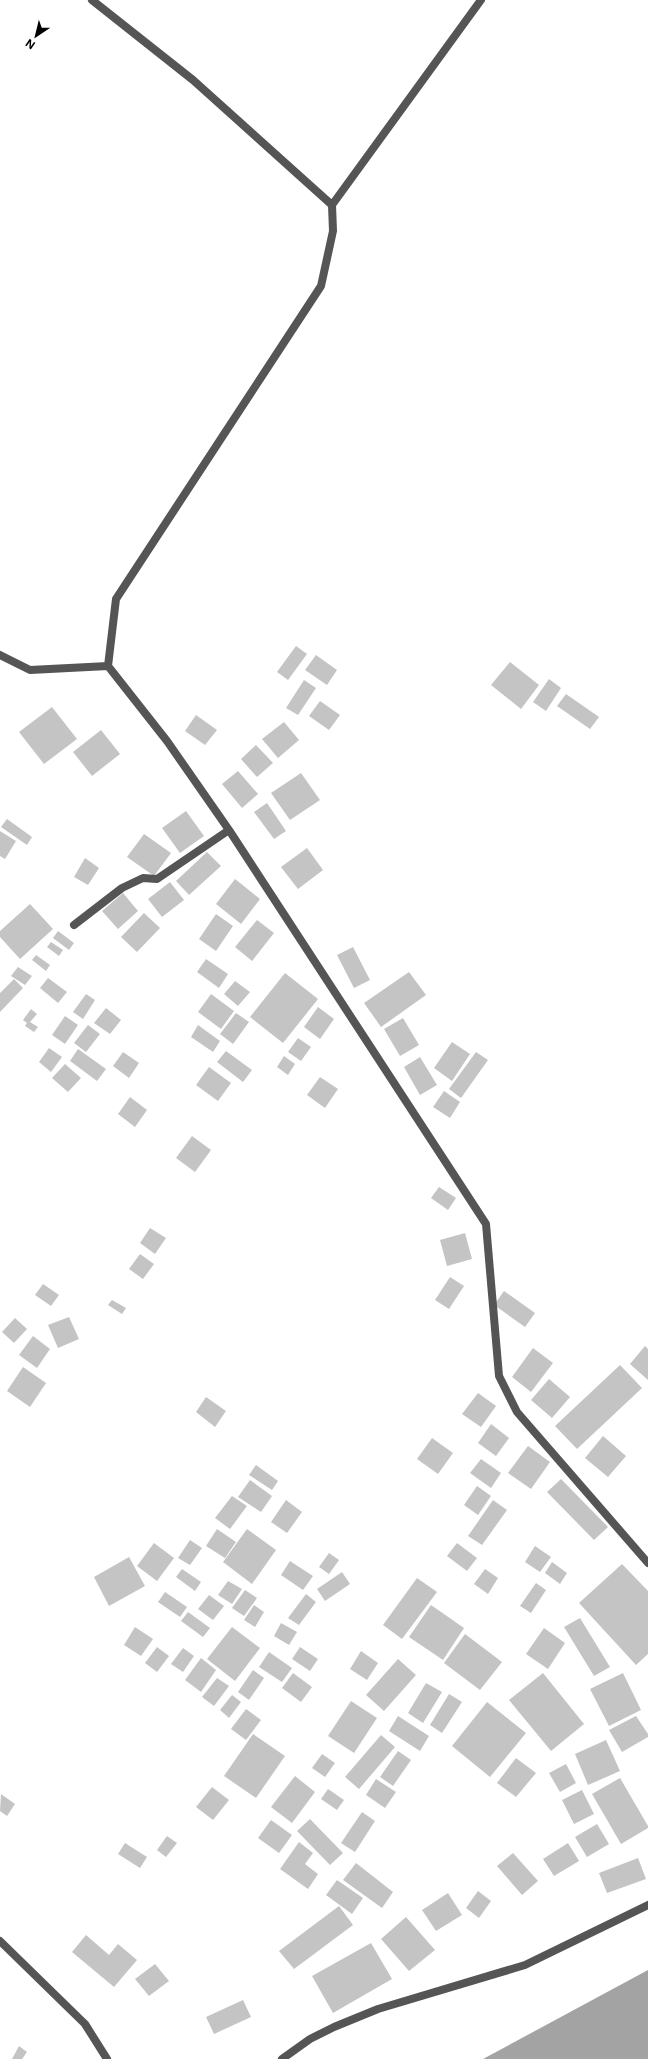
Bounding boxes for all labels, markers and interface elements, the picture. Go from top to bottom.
north arrow [16,16,56,56]
text: N [23,36,38,52]

